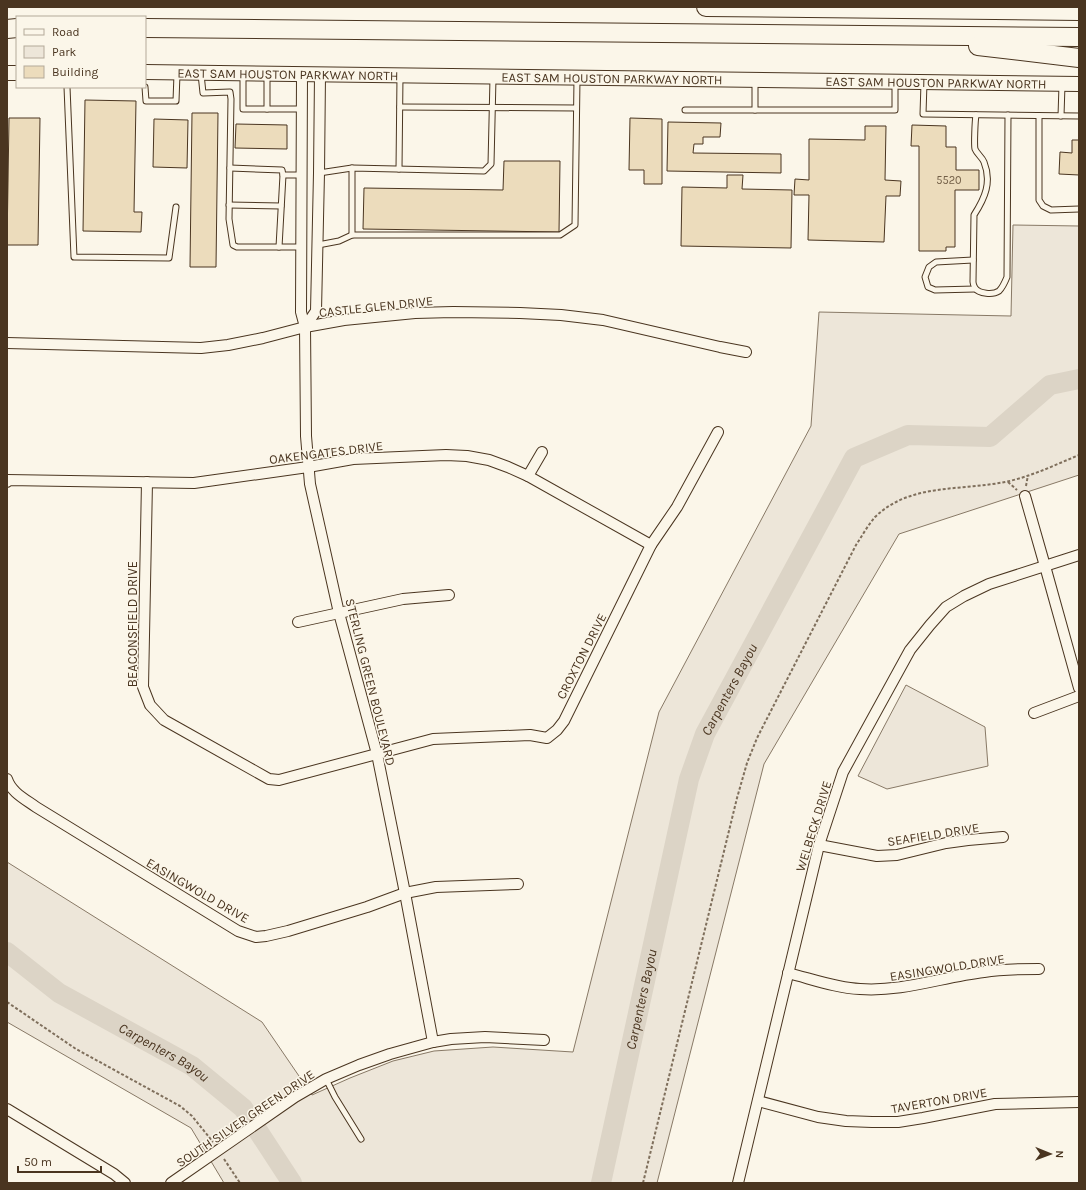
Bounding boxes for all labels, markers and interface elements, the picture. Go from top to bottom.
legend [16,16,146,88]
text: Road [52,25,80,39]
text: Park [52,45,77,59]
text: Building [52,65,99,79]
street label: EAST SAM HOUSTON PARKWAY NORTH [177,65,399,83]
street label: EAST SAM HOUSTON PARKWAY NORTH [501,70,723,87]
street label: EAST SAM HOUSTON PARKWAY NORTH [825,74,1047,92]
house number: 5520 [936,174,962,187]
street label: CASTLE GLEN DRIVE [318,293,434,320]
street label: OAKENGATES DRIVE [268,438,384,467]
street label: BEACONSFIELD DRIVE [125,561,140,687]
street label: STERLING GREEN BOULEVARD [342,597,399,767]
street label: CROXTON DRIVE [553,611,610,702]
water label: Carpenters Bayou [698,640,761,739]
street label: WELBECK DRIVE [793,779,834,873]
street label: SEAFIELD DRIVE [886,820,980,849]
street label: EASINGWOLD DRIVE [144,855,252,926]
water label: Carpenters Bayou [622,948,661,1051]
street label: EASINGWOLD DRIVE [889,951,1006,984]
water label: Carpenters Bayou [116,1019,213,1086]
street label: SOUTH SILVER GREEN DRIVE [173,1067,317,1170]
street label: TAVERTON DRIVE [890,1085,988,1116]
north arrow [1030,1134,1070,1174]
scale bar [18,1148,101,1174]
text: N [1053,1150,1066,1158]
text: 50 m [24,1155,52,1169]

